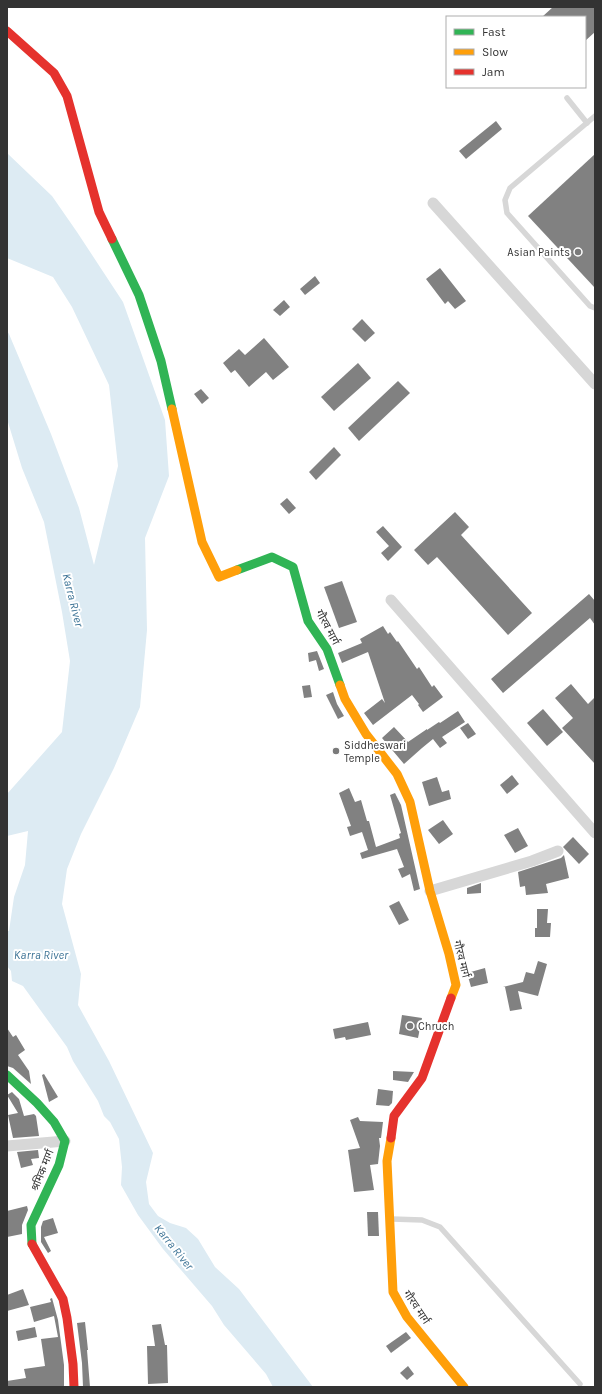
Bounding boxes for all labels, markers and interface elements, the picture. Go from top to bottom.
legend [446,16,586,88]
text: Fast [482,25,506,39]
text: Slow [482,45,508,59]
text: Jam [482,65,505,79]
place label: Asian Paints [507,246,570,259]
marker: Asian Paints [573,247,583,257]
water label: Karra River [60,572,87,629]
street label: गौरव मार्ग [313,607,343,648]
place label: Siddheswari Temple [344,739,406,765]
marker: Siddheswari Temple [331,746,341,756]
street label: गौरव मार्ग [451,939,473,980]
water label: Karra River [14,948,69,962]
place label: Chruch [418,1020,454,1033]
marker: Chruch [405,1021,415,1031]
street label: श्रमिक मार्ग [28,1146,57,1193]
water label: Karra River [151,1221,197,1273]
street label: गौरव मार्ग [401,1288,433,1327]

